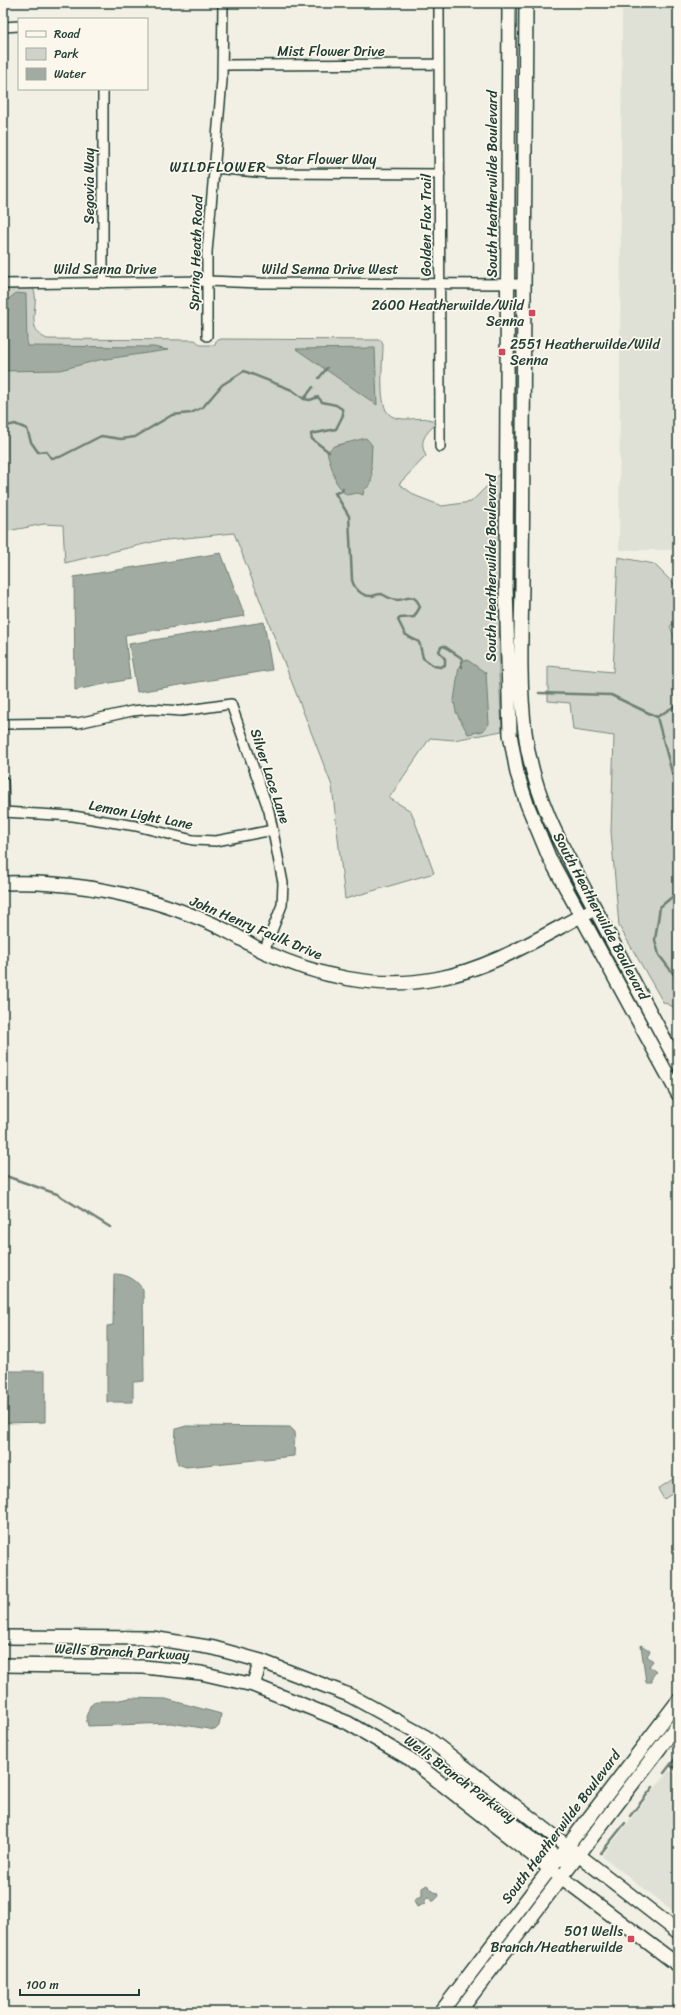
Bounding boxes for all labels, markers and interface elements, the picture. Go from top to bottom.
legend [18,18,148,90]
text: Road [54,23,81,45]
street label: Mist Flower Drive [277,39,385,64]
text: Park [54,43,79,65]
text: Water [54,63,87,85]
street label: South Heatherwilde Boulevard [480,89,505,278]
street label: Segovia Way [77,147,102,224]
street label: Star Flower Way [276,147,377,172]
district label: WILDFLOWER [169,154,267,180]
street label: Golden Flax Trail [414,173,439,276]
street label: Spring Heath Road [181,193,211,311]
street label: Wild Senna Drive [53,257,157,282]
street label: Wild Senna Drive West [262,257,398,282]
place label: 2600 Heatherwilde/Wild Senna [371,293,526,334]
marker: 2600 Heatherwilde/Wild Senna [527,308,537,318]
place label: 2551 Heatherwilde/Wild Senna [510,332,662,373]
marker: 2551 Heatherwilde/Wild Senna [497,347,507,357]
street label: South Heatherwilde Boulevard [479,473,504,662]
street label: Silver Lace Lane [243,725,297,827]
street label: Lemon Light Lane [87,793,195,837]
street label: South Heatherwilde Boulevard [546,828,657,1006]
street label: John Henry Faulk Drive [185,888,326,967]
street label: Wells Branch Parkway [54,1636,191,1668]
street label: Wells Branch Parkway [398,1728,522,1830]
street label: South Heatherwilde Boulevard [495,1743,628,1909]
place label: 501 Wells Branch/Heatherwilde [490,1919,623,1960]
marker: 501 Wells Branch/Heatherwilde [626,1934,636,1944]
scale bar [20,1971,139,1997]
text: 100 m [26,1974,59,1996]

